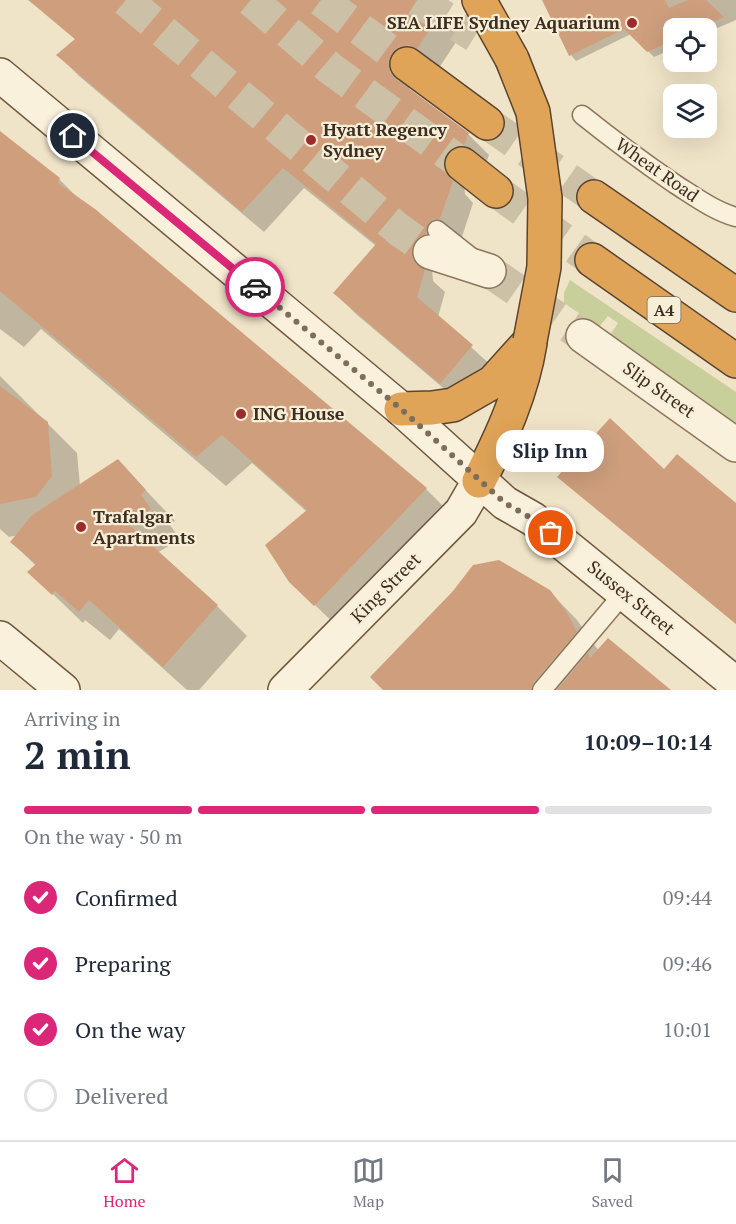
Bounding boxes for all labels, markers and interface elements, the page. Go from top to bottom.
place label: SEA LIFE Sydney Aquarium [387,10,620,34]
marker: SEA LIFE Sydney Aquarium [625,16,639,30]
map controls [663,18,717,138]
button: locate [663,18,717,72]
button: layers [663,84,717,138]
pin [47,110,98,161]
place label: Hyatt Regency Sydney [323,117,447,162]
icon: home [56,119,89,152]
street label: Wheat Road [611,132,704,207]
marker: Hyatt Regency Sydney [304,133,318,147]
courier [225,257,285,317]
icon: car [239,271,272,304]
road number: A4 [648,297,680,323]
street label: Slip Street [619,356,701,423]
place label: ING House [253,401,345,425]
marker: ING House [234,407,248,421]
callout: Slip Inn [497,431,605,473]
text: Slip Inn [512,437,588,464]
place label: Trafalgar Apartments [93,504,195,549]
pin [525,507,576,558]
icon: bag [534,516,567,549]
marker: Trafalgar Apartments [74,520,88,534]
street label: King Street [345,547,426,627]
street label: Sussex Street [583,555,681,640]
text: Arriving in [24,705,120,732]
text: 10:09–10:14 [584,727,712,756]
text: 2 min [24,728,131,780]
text: On the way · 50 m [24,823,182,850]
icon: check [24,881,57,914]
text: Confirmed [75,883,178,912]
text: 09:44 [663,884,712,911]
icon: check [24,947,57,980]
text: Preparing [75,949,171,978]
text: 09:46 [663,950,712,977]
icon: check [24,1013,57,1046]
text: On the way [75,1015,185,1044]
text: 10:01 [663,1016,712,1043]
text: Delivered [75,1081,168,1110]
tab: Home [103,1154,146,1212]
tab: Map [352,1154,385,1212]
tab: Saved [591,1154,633,1212]

